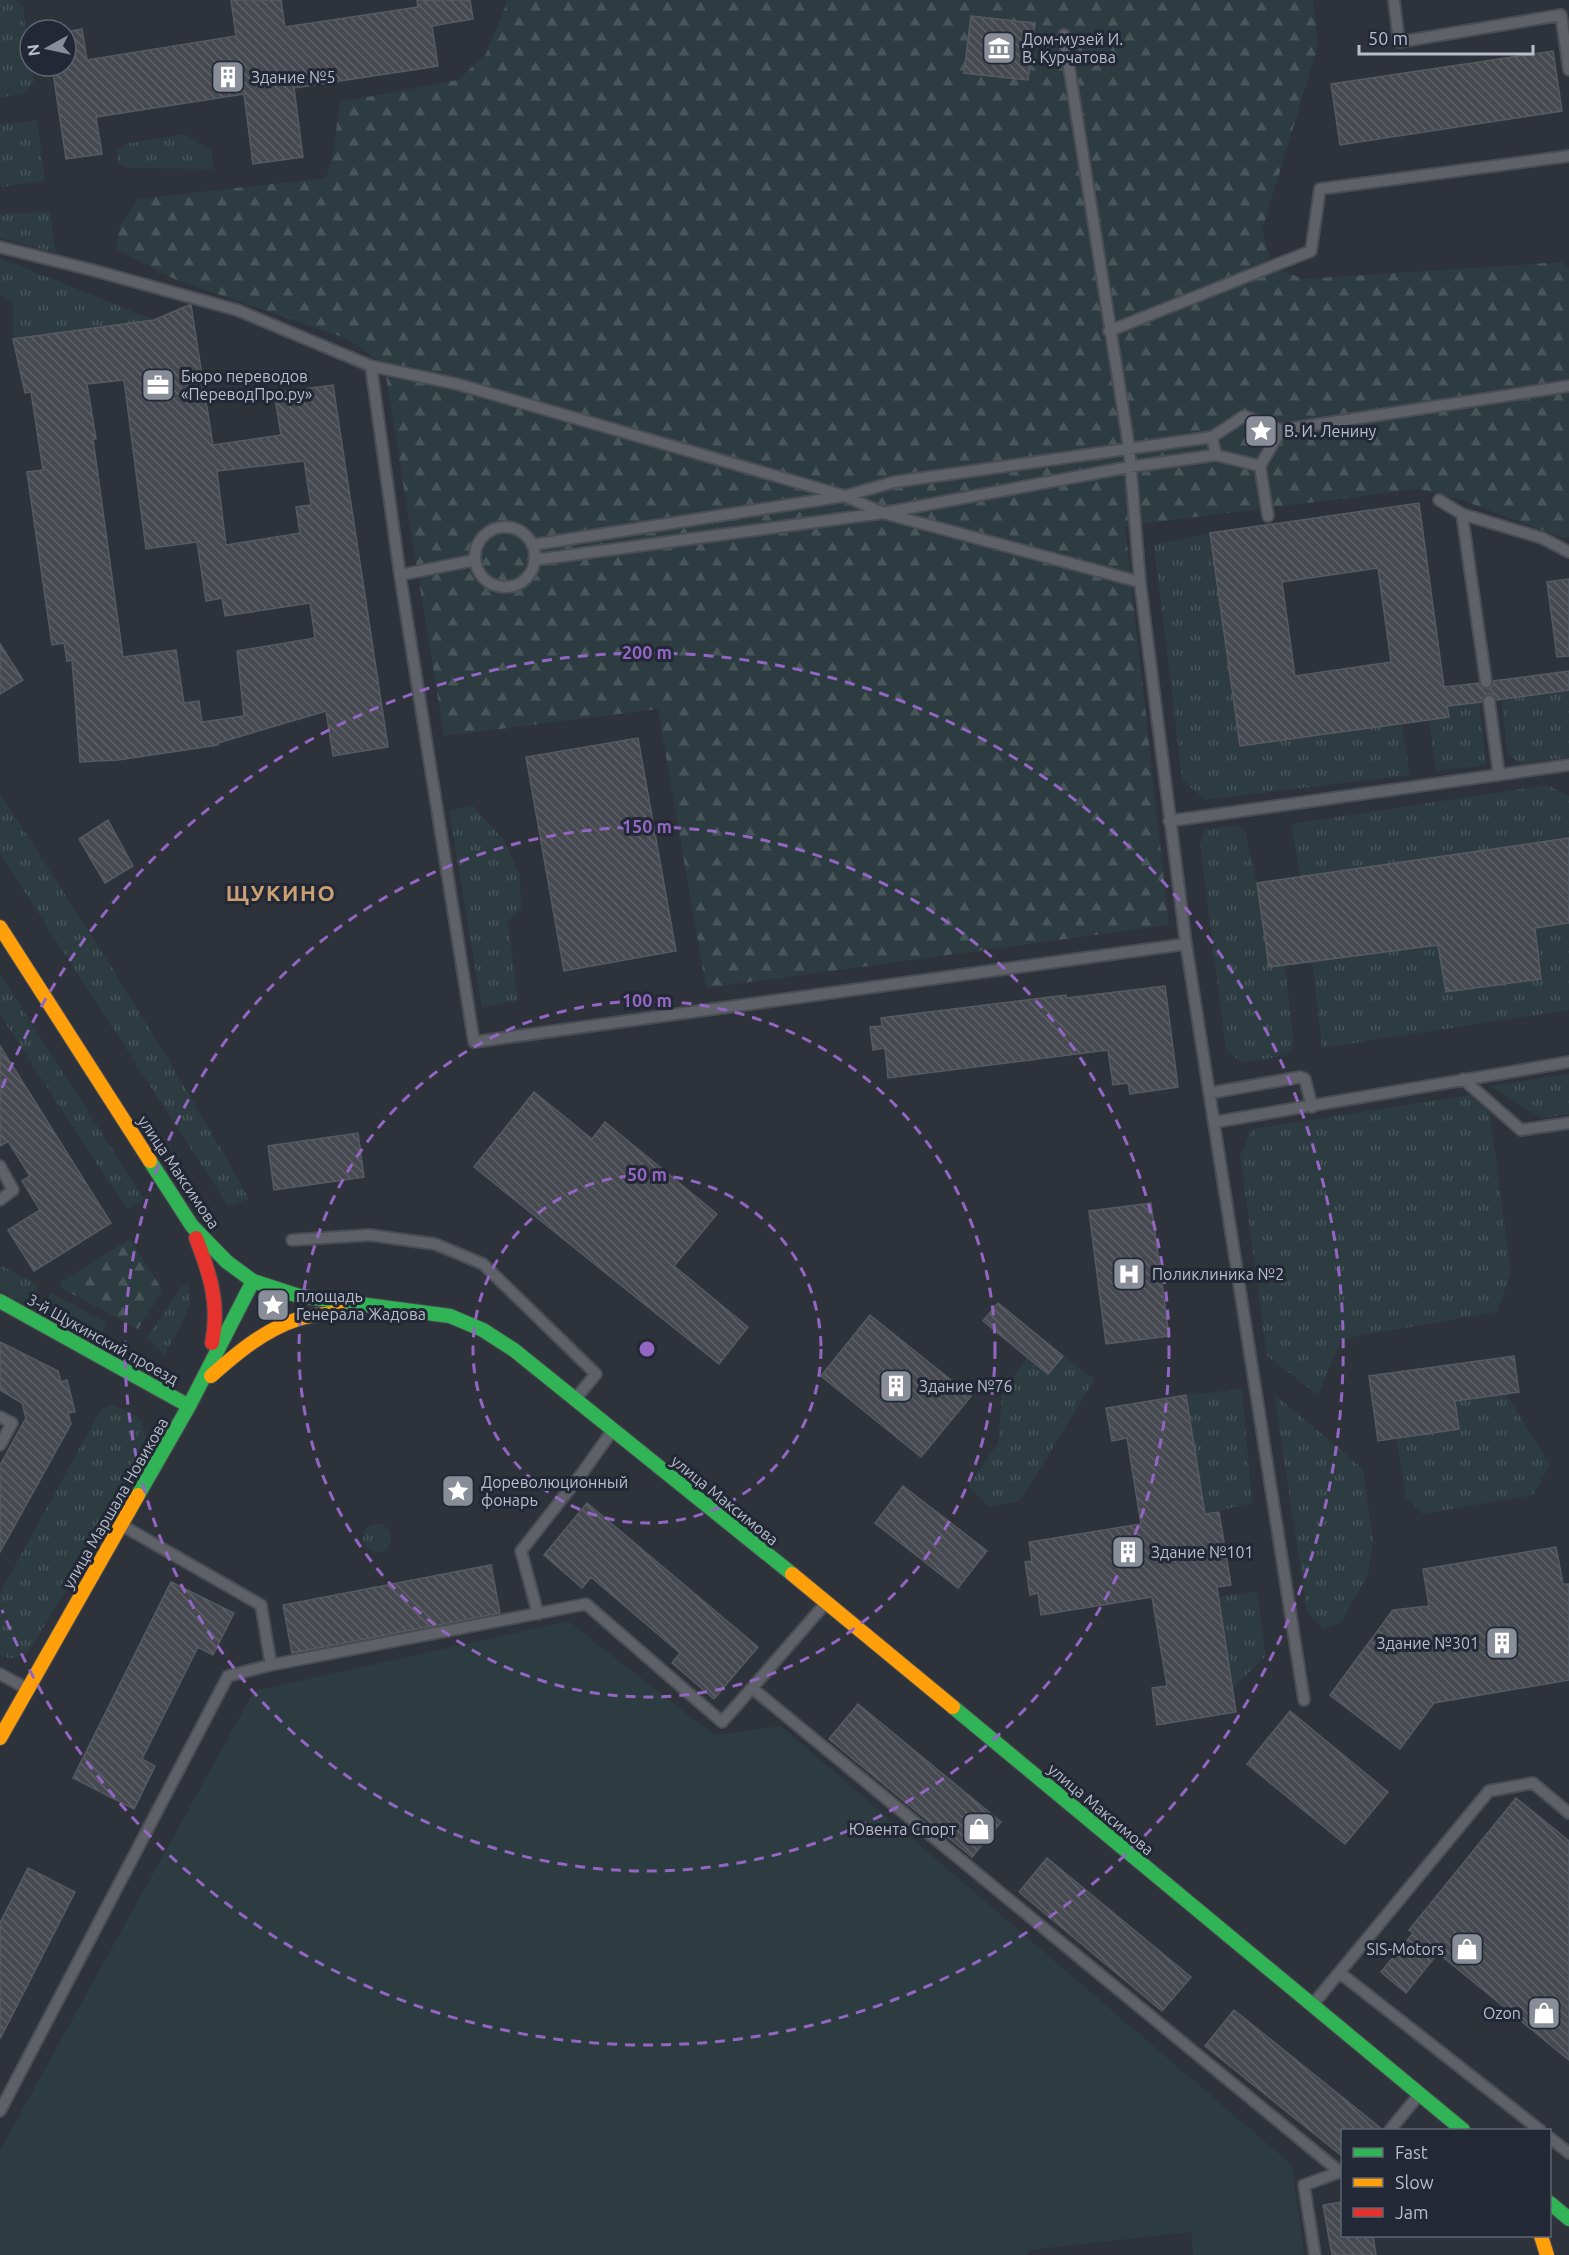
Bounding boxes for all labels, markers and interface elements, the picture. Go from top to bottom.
north arrow [18,18,78,78]
scale bar [1359,18,1533,56]
text: 50 m [1368,28,1408,48]
museum icon: Дом-музей И. В. Курчатова [981,30,1017,66]
place label: Дом-музей И. В. Курчатова [1022,30,1123,66]
text: N [23,43,43,57]
building icon: Здание №5 [210,59,246,95]
place label: Здание №5 [251,68,336,86]
office icon: Бюро переводов «ПереводПро.ру» [140,367,176,403]
place label: Бюро переводов «ПереводПро.ру» [181,367,312,403]
place icon: В. И. Ленину [1243,413,1279,449]
place label: В. И. Ленину [1284,422,1377,440]
text: 200 m [622,642,672,662]
text: 150 m [622,816,672,836]
district label: ЩУКИНО [226,880,336,905]
text: 100 m [622,990,672,1010]
street label: улица Максимова [134,1112,224,1232]
text: 50 m [627,1164,667,1184]
hospital icon: Поликлиника №2 [1111,1256,1147,1292]
place label: Поликлиника №2 [1152,1265,1284,1283]
place icon: площадь Генерала Жадова [255,1287,291,1323]
place label: площадь Генерала Жадова [296,1287,426,1323]
street label: 3-й Щукинский проезд [24,1290,182,1388]
centre of rings [637,1339,657,1359]
building icon: Здание №76 [878,1368,914,1404]
place label: Здание №76 [919,1377,1013,1395]
street label: улица Маршала Новикова [59,1414,171,1592]
street label: улица Максимова [668,1451,782,1549]
place icon: Дореволюционный фонарь [440,1473,476,1509]
place label: Дореволюционный фонарь [481,1473,628,1509]
building icon: Здание №101 [1110,1534,1146,1570]
place label: Здание №101 [1151,1543,1254,1561]
building icon: Здание №301 [1484,1625,1520,1661]
place label: Здание №301 [1376,1634,1479,1652]
street label: улица Максимова [1044,1760,1158,1858]
shop icon: Ювента Спорт [961,1811,997,1847]
place label: Ювента Спорт [849,1820,956,1838]
shop icon: SIS-Motors [1449,1931,1485,1967]
place label: SIS-Motors [1367,1940,1444,1958]
shop icon: Ozon [1526,1995,1562,2031]
place label: Ozon [1483,2004,1521,2022]
legend [1341,2129,1551,2237]
text: Fast [1395,2142,1428,2162]
text: Slow [1395,2172,1434,2192]
text: Jam [1395,2202,1429,2222]

